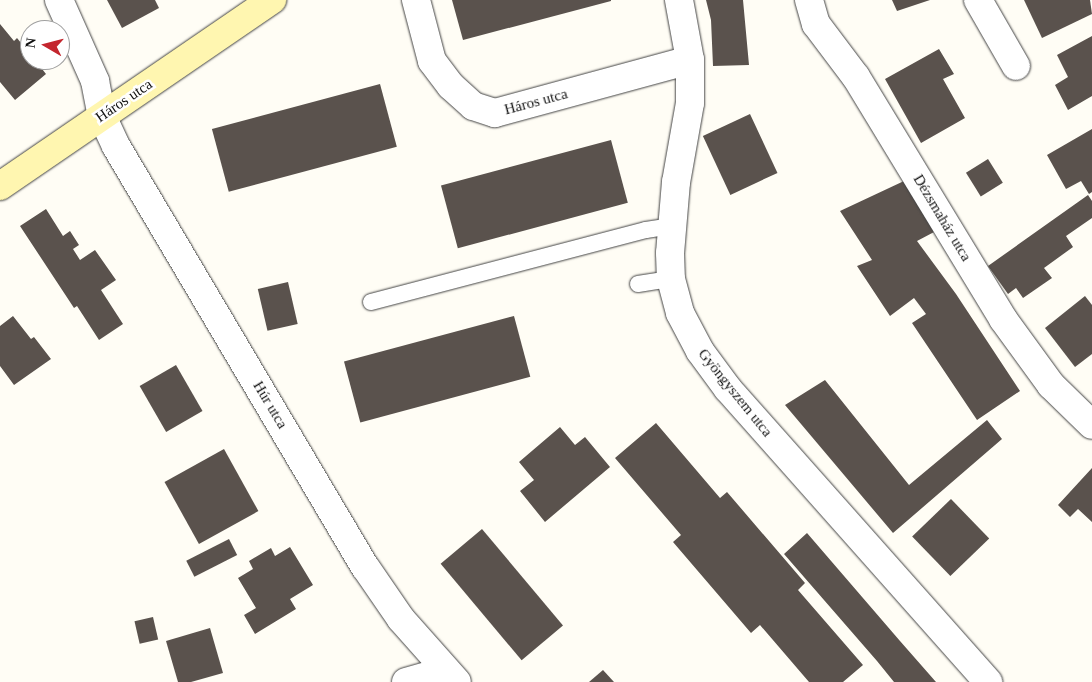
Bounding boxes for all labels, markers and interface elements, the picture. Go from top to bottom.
north arrow [20,20,70,70]
text: N [23,37,39,49]
street label: Háros utca [92,75,156,127]
street label: Háros utca [502,85,570,119]
street label: Dézsmaház utca [909,171,975,265]
street label: Gyöngyszem utca [694,345,776,441]
street label: Húr utca [249,378,291,432]

